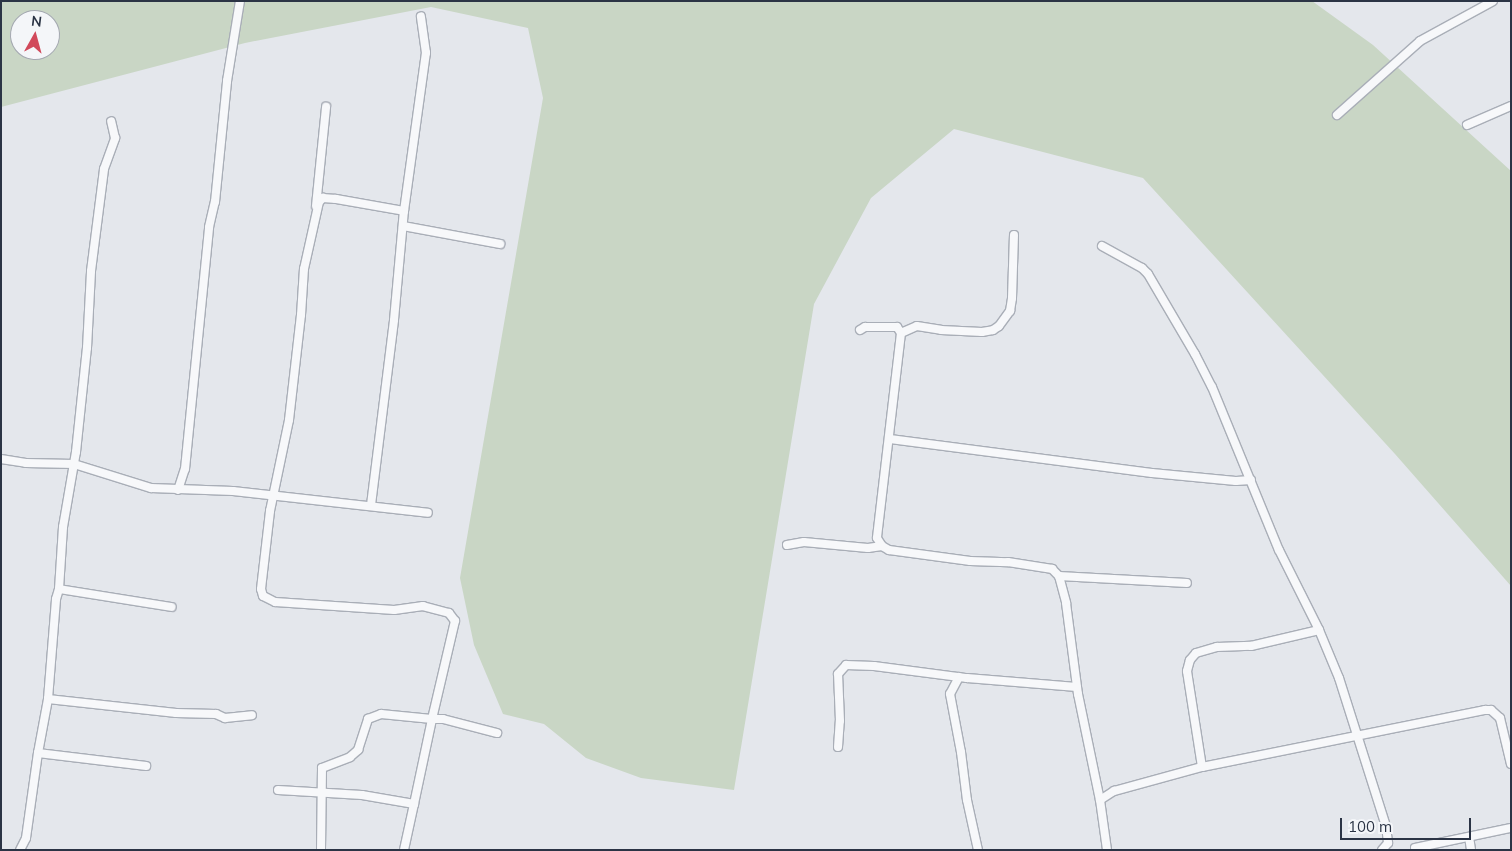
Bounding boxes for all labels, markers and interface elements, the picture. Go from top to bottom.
north arrow [10,10,60,60]
text: N [30,12,43,31]
scale bar [1342,808,1473,840]
text: 100 m [1348,817,1392,836]

